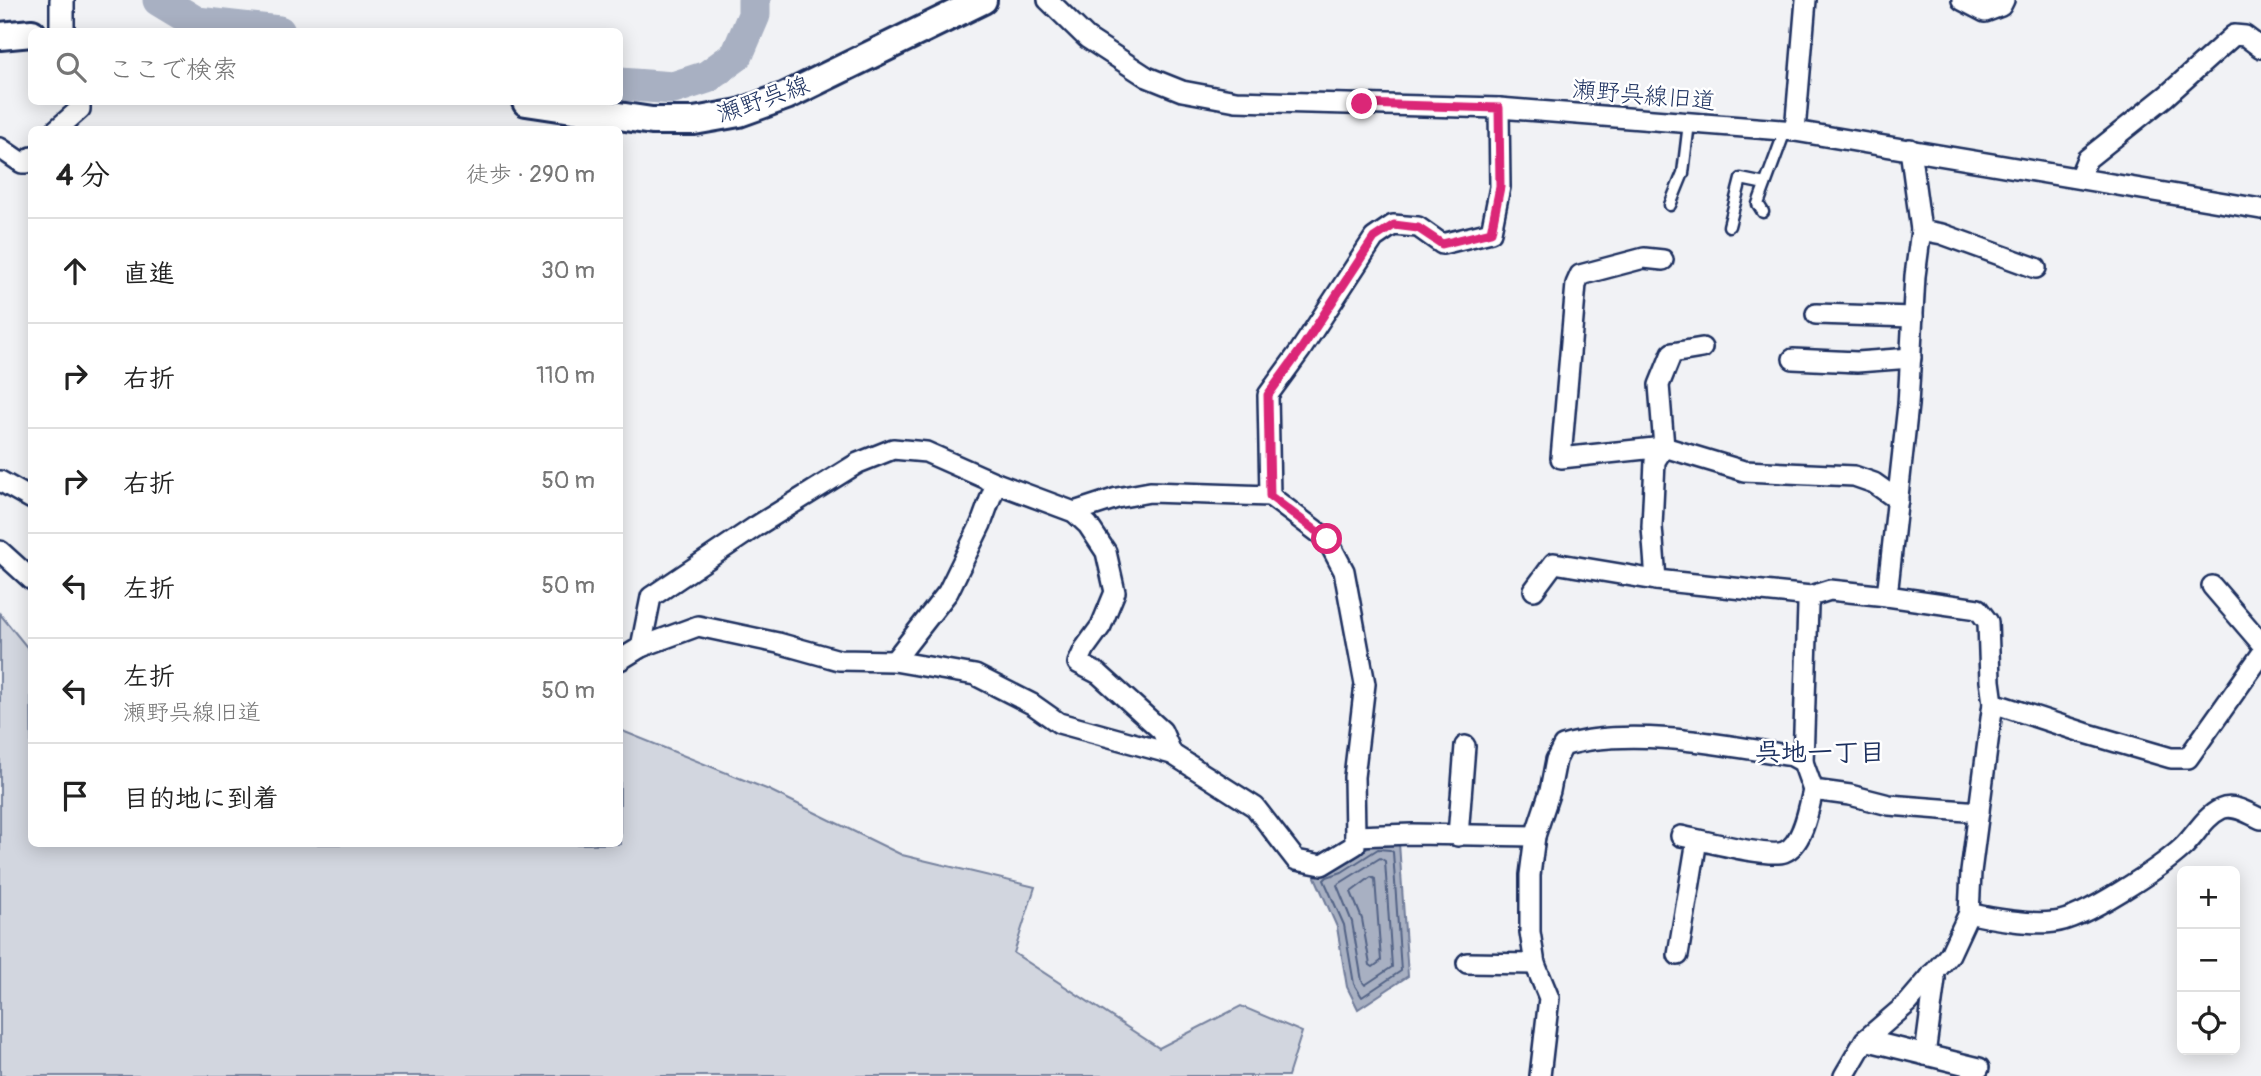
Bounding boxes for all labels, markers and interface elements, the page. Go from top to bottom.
search box [28,28,623,105]
icon: search [52,48,90,86]
text: ここで検索 [108,54,238,86]
street label: 瀬野呉線 [713,70,813,129]
street label: 瀬野呉線旧道 [1571,75,1717,116]
route end [1346,88,1377,119]
text: 4 分 [56,157,110,194]
text: 徒歩 · 290 m [466,160,595,189]
icon: ahead [56,252,94,290]
text: 30 m [541,256,595,285]
text: 直進 [123,258,175,290]
icon: right [56,357,94,395]
text: 110 m [536,361,595,390]
text: 右折 [123,363,175,395]
icon: right [56,462,94,500]
text: 50 m [541,466,595,495]
text: 右折 [123,468,175,500]
route start [1311,523,1342,554]
icon: left [56,567,94,605]
text: 50 m [541,571,595,600]
text: 左折 [123,573,175,605]
text: 左折 [123,661,175,693]
icon: left [56,672,94,710]
text: 50 m [541,676,595,705]
text: 瀬野呉線旧道 [123,698,261,727]
district label: 呉地一丁目 [1755,737,1885,769]
icon: arrive [56,777,94,815]
text: 目的地に到着 [123,783,279,815]
map controls [2177,866,2240,1055]
button: + [2177,866,2240,929]
button: − [2177,929,2240,992]
button: locate [2177,992,2240,1055]

